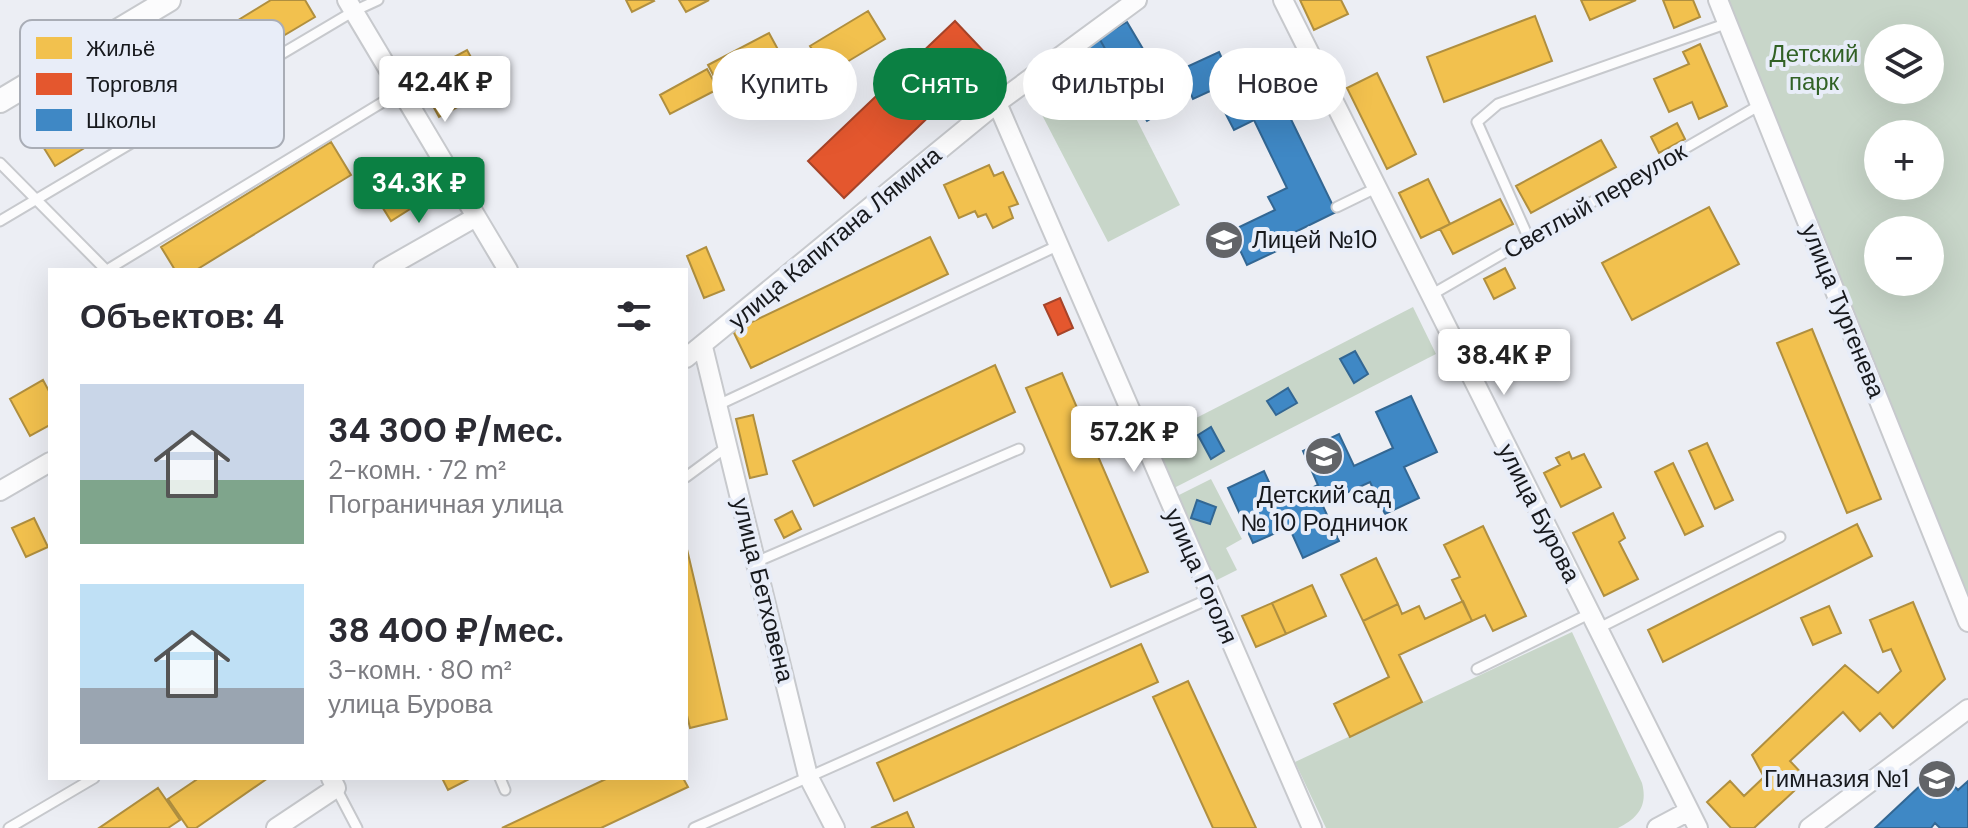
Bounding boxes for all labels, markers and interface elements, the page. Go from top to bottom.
legend [20,20,284,148]
map controls [1864,24,1944,296]
button: layers [1864,24,1944,104]
text: Жильё [86,34,155,63]
park label: Детский парк [1770,38,1858,97]
chip: Купить [712,48,857,120]
chip: Снять [873,48,1007,120]
chip: Фильтры [1023,48,1193,120]
chip: Новое [1209,48,1346,120]
pin: 42.4K ₽ [371,56,519,124]
text: 42.4K ₽ [397,65,493,99]
text: Торговля [86,70,178,99]
text: Школы [86,106,156,135]
button: + [1864,120,1944,200]
street label: Светлый переулок [1498,135,1692,266]
street label: улица Капитана Лямина [722,139,948,336]
pin: 34.3K ₽ [345,157,493,225]
text: 34.3K ₽ [372,166,466,200]
button: − [1864,216,1944,296]
school or university icon: Лицей №10 [1203,219,1245,261]
street label: улица Тургенева [1794,219,1893,403]
place label: Лицей №10 [1252,224,1377,255]
text: Объектов: 4 [80,294,284,339]
icon: filters [612,294,656,338]
pin: 38.4K ₽ [1430,329,1578,397]
text: 38.4K ₽ [1456,338,1552,372]
pin: 57.2K ₽ [1060,406,1208,474]
text: 34 300 ₽/мес. [328,408,563,453]
text: 57.2K ₽ [1089,415,1179,449]
icon: home [144,416,240,512]
school or university icon: Детский сад № 10 Родничок [1303,435,1345,477]
street label: улица Бурова [1491,438,1588,588]
text: 2-комн. · 72 m² [328,453,506,487]
place label: Детский сад № 10 Родничок [1240,479,1408,538]
text: Пограничная улица [328,487,563,521]
street label: улица Бетховена [726,494,802,686]
street label: улица Гоголя [1158,503,1245,648]
text: 38 400 ₽/мес. [328,608,564,653]
icon: home [144,616,240,712]
text: 3-комн. · 80 m² [328,653,512,687]
text: улица Бурова [328,687,493,721]
school or university icon: Гимназия №1 [1916,758,1958,800]
place label: Гимназия №1 [1764,763,1909,794]

